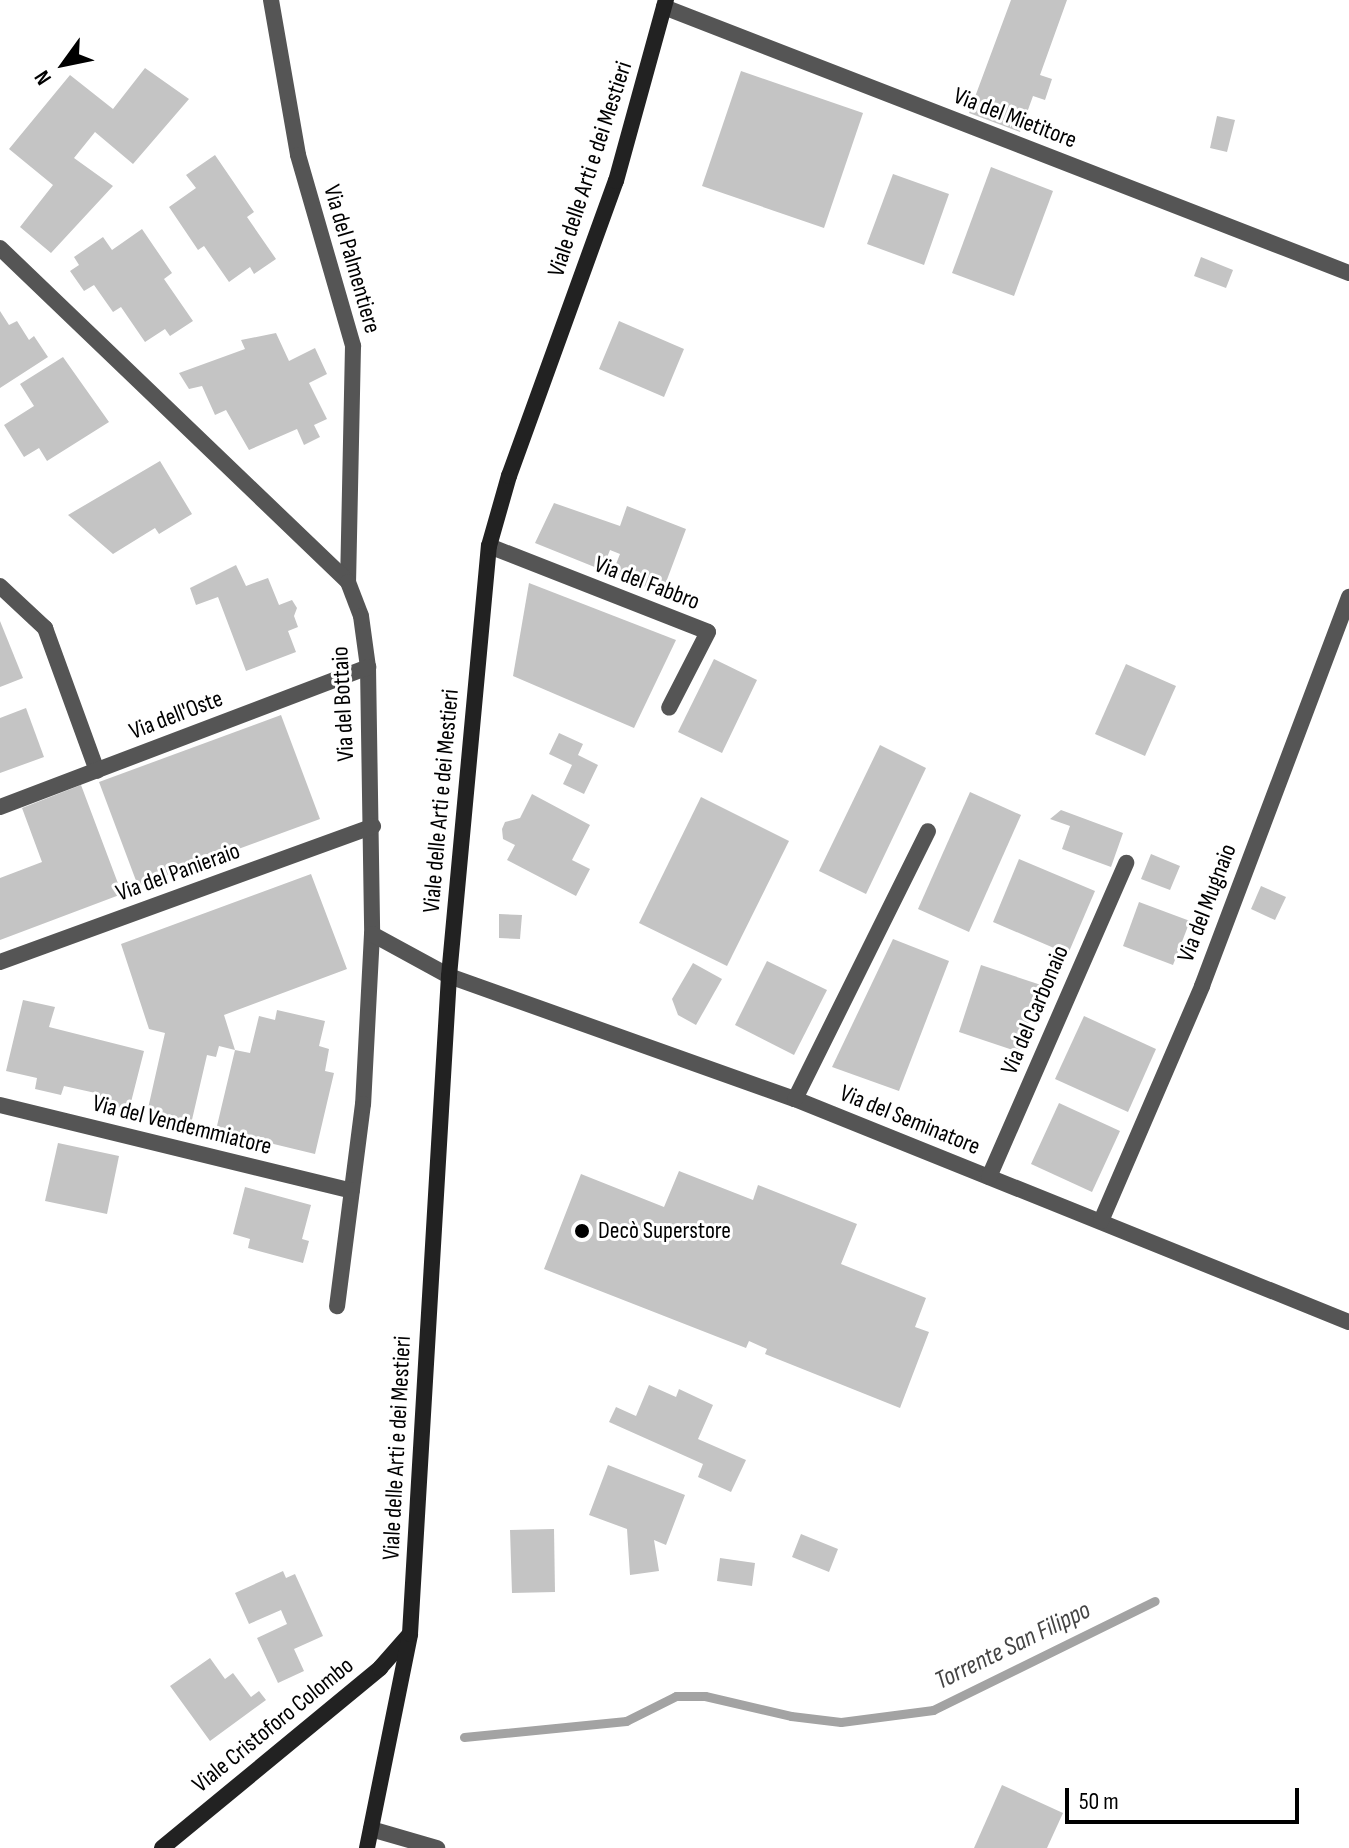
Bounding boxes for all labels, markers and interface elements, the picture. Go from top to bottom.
north arrow [24,24,104,104]
street label: Viale delle Arti e dei Mestieri [542,58,638,280]
text: N [29,65,58,90]
street label: Via del Mietitore [949,81,1081,155]
street label: Via del Palmentiere [317,182,387,336]
street label: Via del Fabbro [590,550,704,616]
street label: Via del Bottaio [326,646,360,762]
street label: Via dell'Oste [125,684,227,746]
street label: Viale delle Arti e dei Mestieri [417,688,465,914]
street label: Via del Panieraio [112,836,244,908]
street label: Via del Mugnaio [1171,840,1243,966]
street label: Via del Carbonaio [995,941,1075,1079]
street label: Via del Seminatore [836,1079,984,1161]
street label: Via del Vendemmiatore [89,1089,275,1161]
place label: Decò Superstore [598,1217,731,1245]
marker: Decò Superstore [573,1222,591,1240]
street label: Viale delle Arti e dei Mestieri [377,1335,417,1561]
water label: Torrente San Filippo [930,1595,1096,1697]
street label: Viale Cristoforo Colombo [187,1651,359,1799]
scale bar [1069,1772,1303,1822]
text: 50 m [1079,1787,1119,1816]

